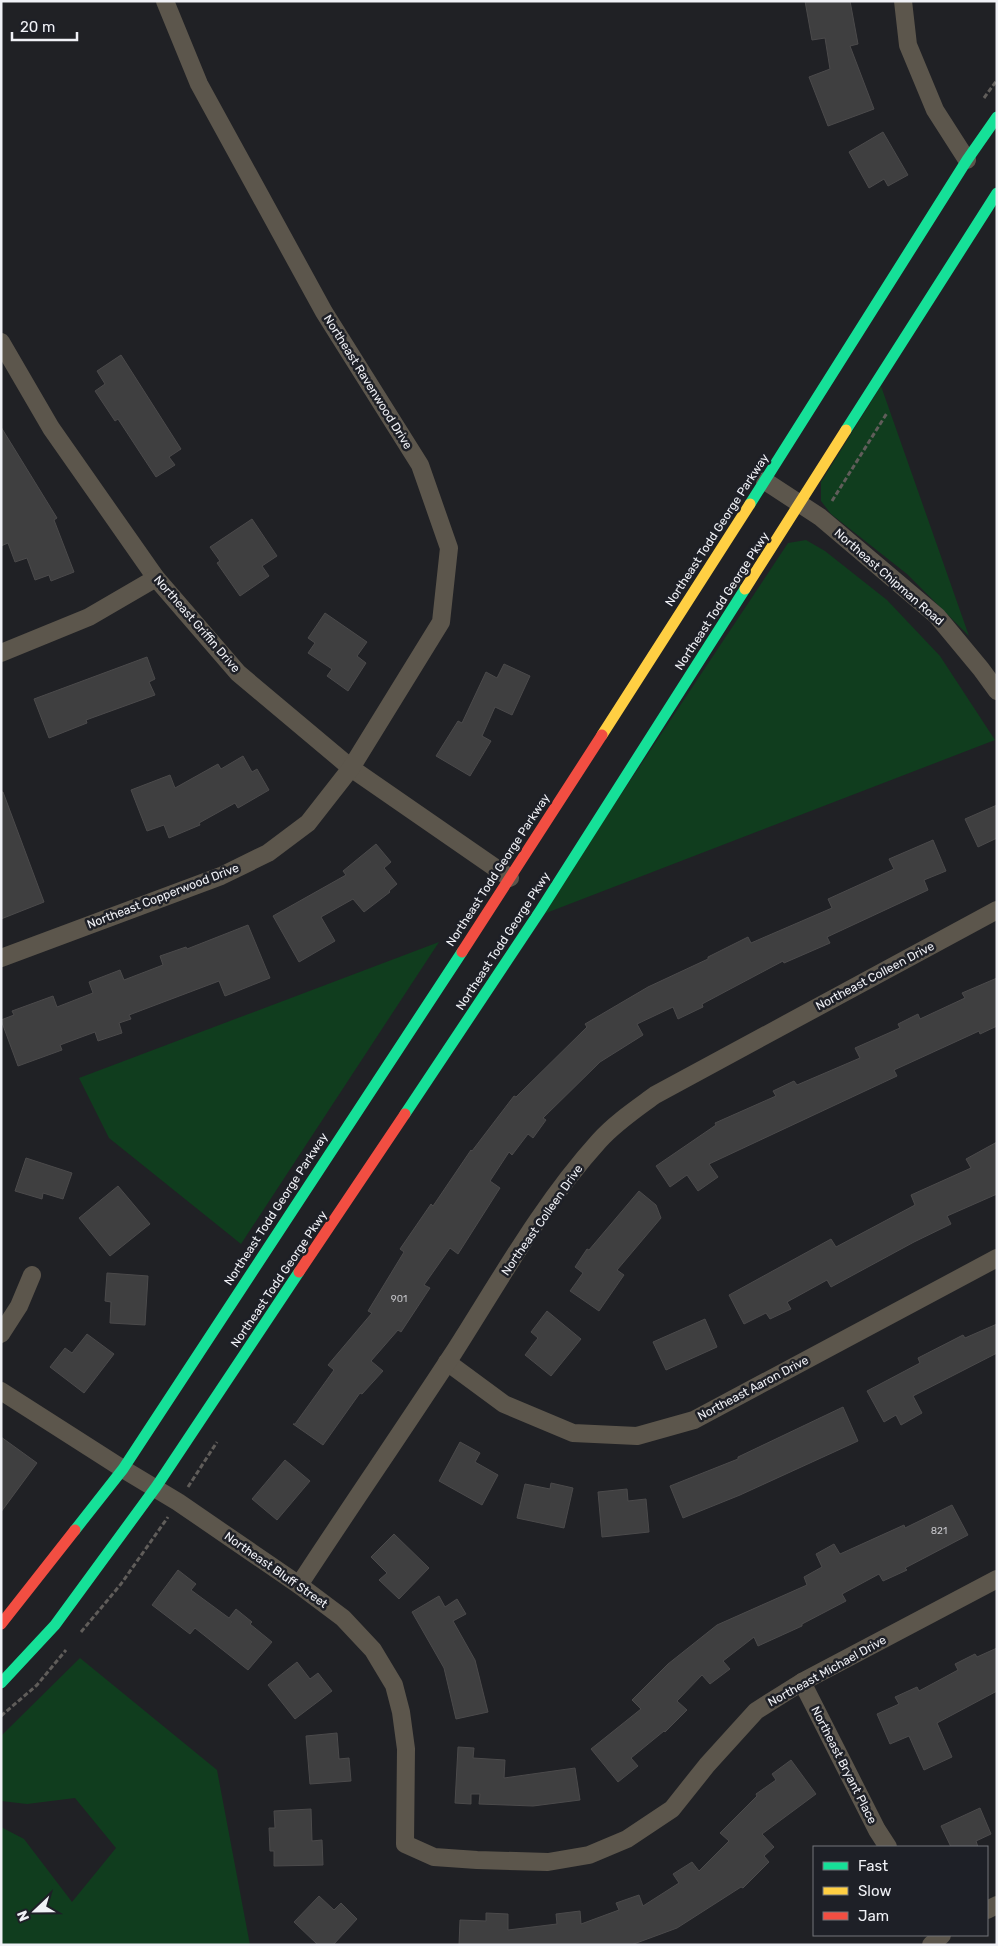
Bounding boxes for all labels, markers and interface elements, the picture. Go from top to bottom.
scale bar [12,10,78,42]
text: 20 m [20,18,55,36]
street label: Northeast Ravenwood Drive [321,312,415,452]
street label: Northeast Todd George Parkway [662,451,772,609]
street label: Northeast Chipman Road [832,526,946,628]
street label: Northeast Todd George Pkwy [672,529,772,673]
street label: Northeast Griffin Drive [151,573,243,676]
street label: Northeast Todd George Parkway [443,791,553,949]
street label: Northeast Copperwood Drive [85,860,241,931]
street label: Northeast Todd George Pkwy [453,869,553,1013]
street label: Northeast Colleen Drive [813,939,937,1013]
street label: Northeast Todd George Parkway [221,1130,331,1288]
street label: Northeast Colleen Drive [498,1162,586,1278]
street label: Northeast Todd George Pkwy [228,1208,330,1350]
house number: 901 [391,1293,407,1305]
street label: Northeast Aaron Drive [695,1353,811,1423]
house number: 821 [931,1525,947,1537]
street label: Northeast Bluff Street [222,1529,331,1611]
street label: Northeast Michael Drive [765,1632,889,1709]
street label: Northeast Bryant Place [808,1704,880,1826]
legend [813,1846,988,1936]
text: Fast [858,1857,888,1875]
text: Slow [858,1882,891,1900]
north arrow [10,1886,60,1936]
text: Jam [858,1907,889,1925]
text: N [14,1908,33,1924]

